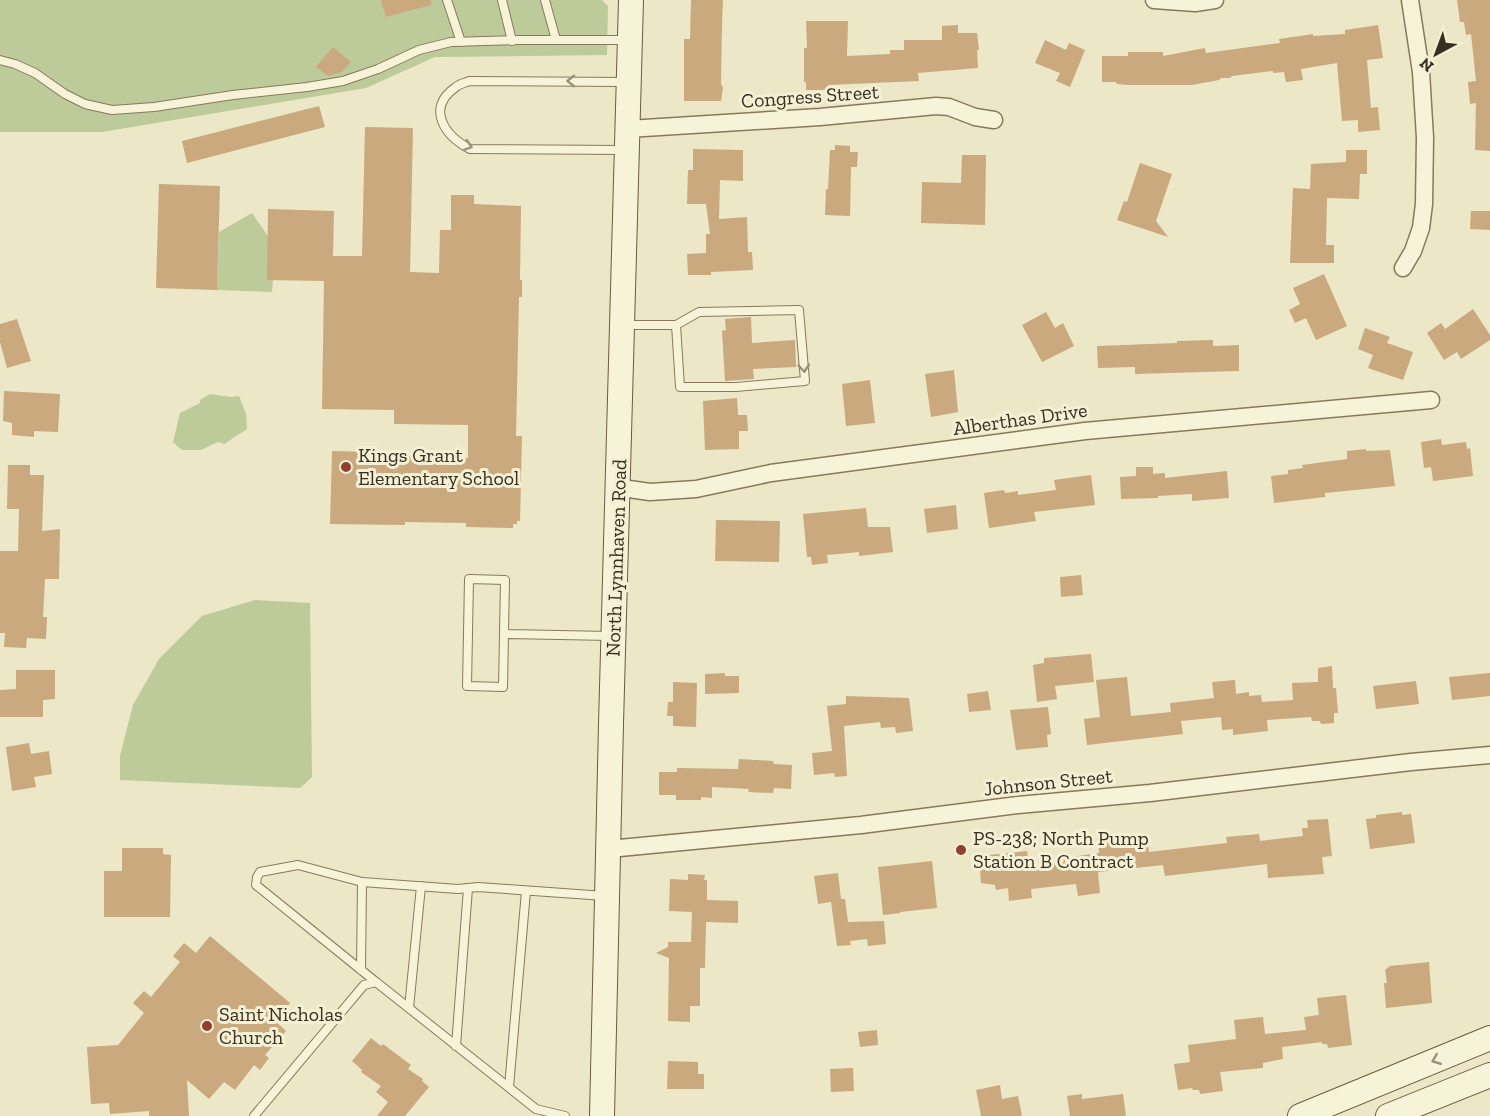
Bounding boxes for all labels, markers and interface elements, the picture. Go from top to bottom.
north arrow [1406,24,1466,84]
text: N [1416,54,1437,76]
one-way arrow [566,75,575,88]
street label: Congress Street [740,79,880,113]
one-way arrow [463,139,473,151]
one-way arrow [797,364,810,373]
street label: Alberthas Drive [951,398,1089,440]
place label: Kings Grant Elementary School [358,443,519,490]
street label: North Lynnhaven Road [601,459,631,657]
marker: Kings Grant Elementary School [339,460,353,474]
street label: Johnson Street [982,763,1114,801]
place label: PS-238; North Pump Station B Contract [973,826,1149,873]
marker: PS-238; North Pump Station B Contract [954,843,968,857]
place label: Saint Nicholas Church [219,1002,343,1049]
marker: Saint Nicholas Church [200,1019,214,1033]
one-way arrow [1431,1053,1442,1065]

